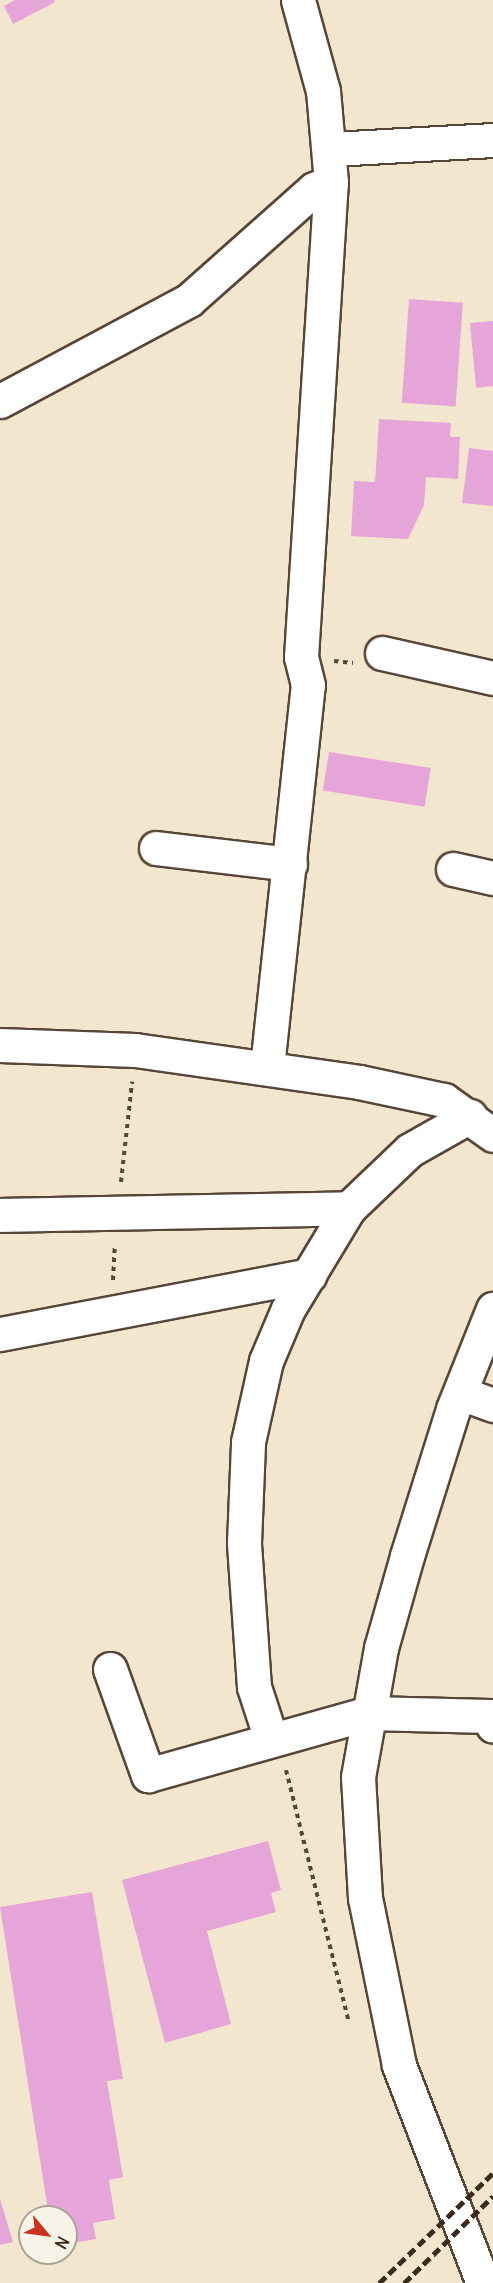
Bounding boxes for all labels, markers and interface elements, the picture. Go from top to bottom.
north arrow [18,2205,78,2265]
text: N [51,2233,73,2252]

